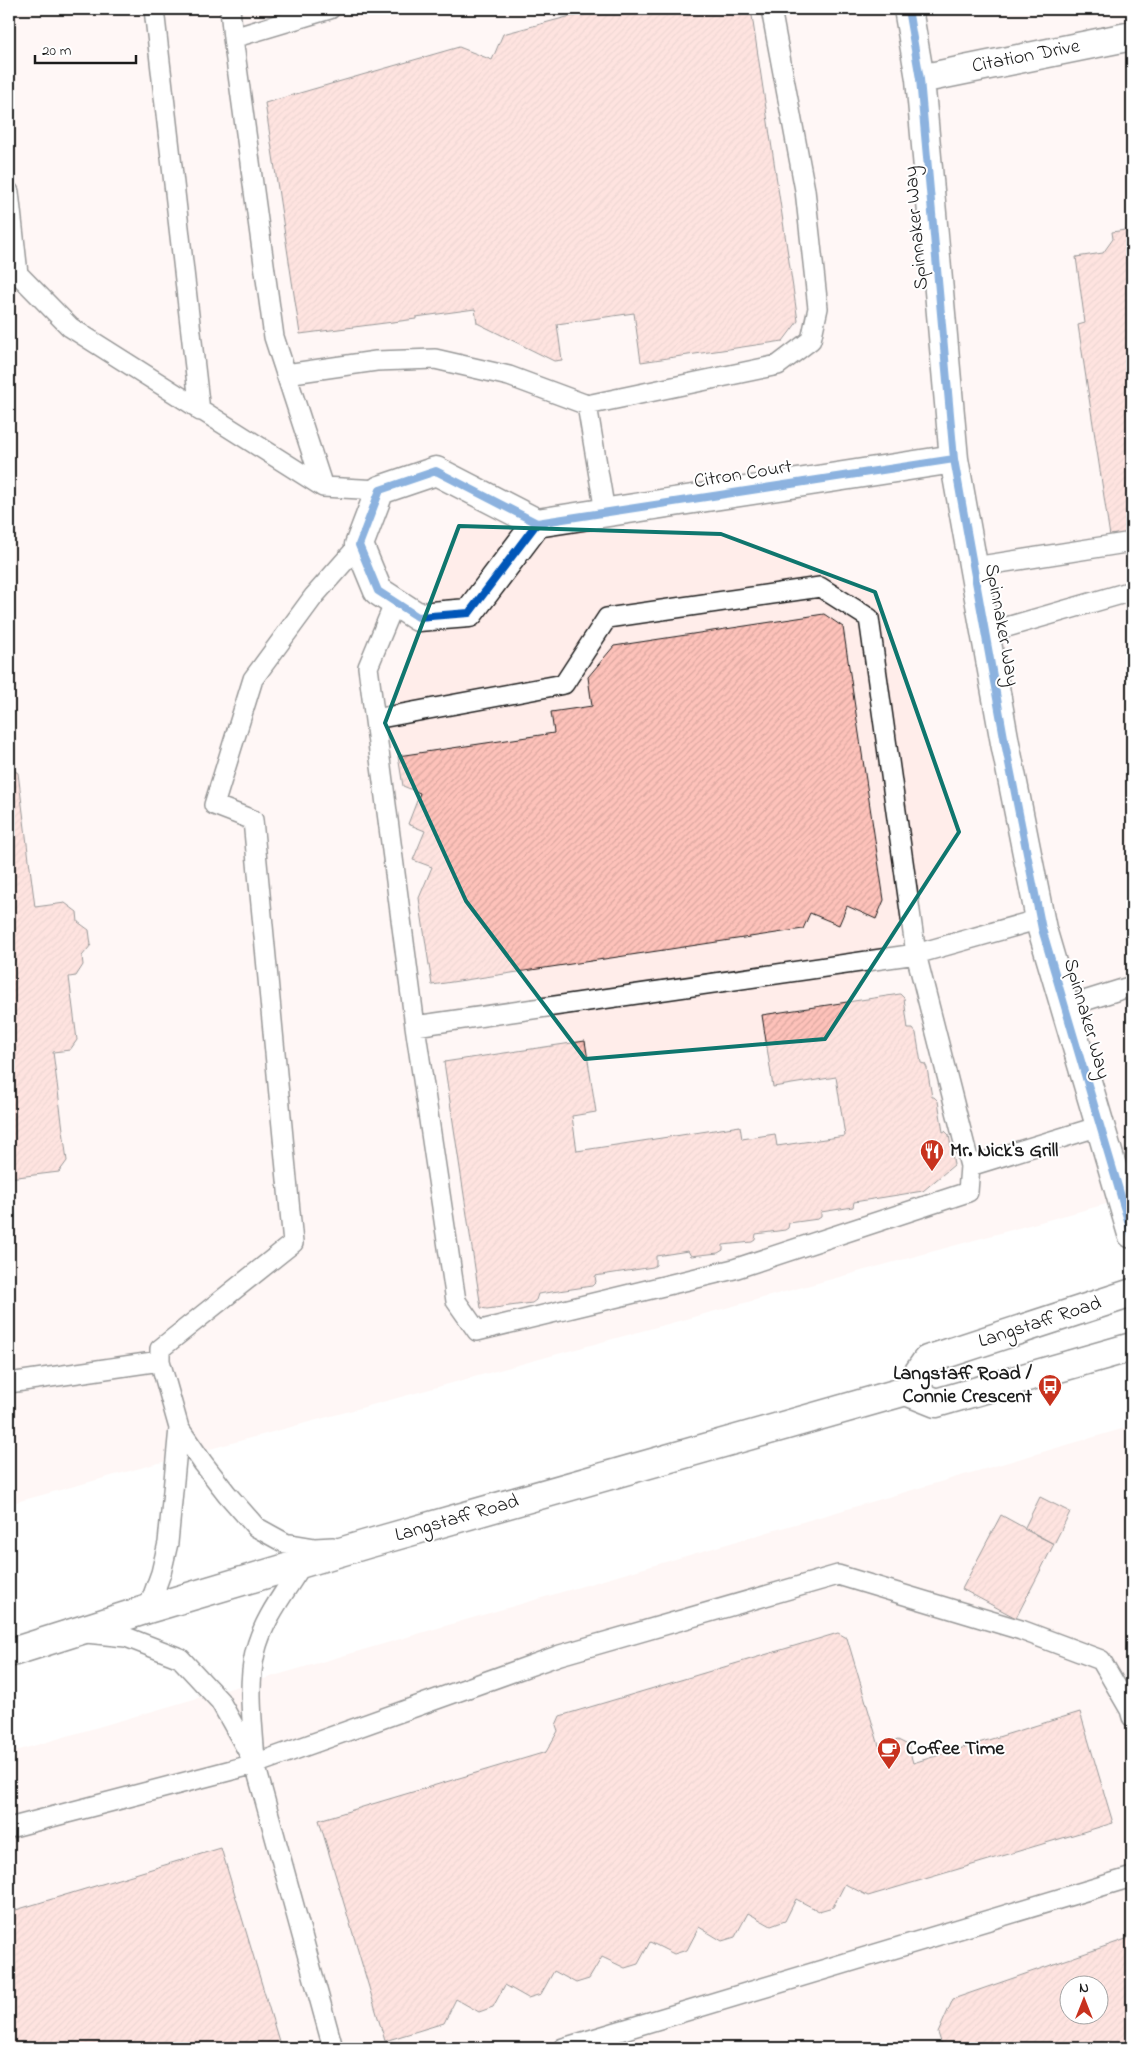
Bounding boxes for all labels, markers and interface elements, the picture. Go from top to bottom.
scale bar [35,32,136,64]
street label: Citation Drive [970,32,1083,82]
text: 20 m [42,40,72,62]
street label: Spinnaker Way [897,165,937,291]
street label: Citron Court [692,453,794,497]
street label: Spinnaker Way [976,561,1026,689]
street label: Spinnaker Way [1055,955,1117,1083]
place label: Mr. Nick's Grill [950,1137,1058,1166]
restaurant icon: Mr. Nick's Grill [919,1138,945,1172]
street label: Langstaff Road [975,1289,1105,1357]
place label: Langstaff Road / Connie Crescent [893,1360,1033,1412]
bus stop icon: Langstaff Road / Connie Crescent [1037,1373,1063,1407]
street label: Langstaff Road [392,1487,523,1551]
place label: Coffee Time [906,1735,1005,1764]
cafe icon: Coffee Time [876,1736,902,1770]
north arrow [1058,1974,1108,2024]
text: N [1079,1978,1089,1999]

